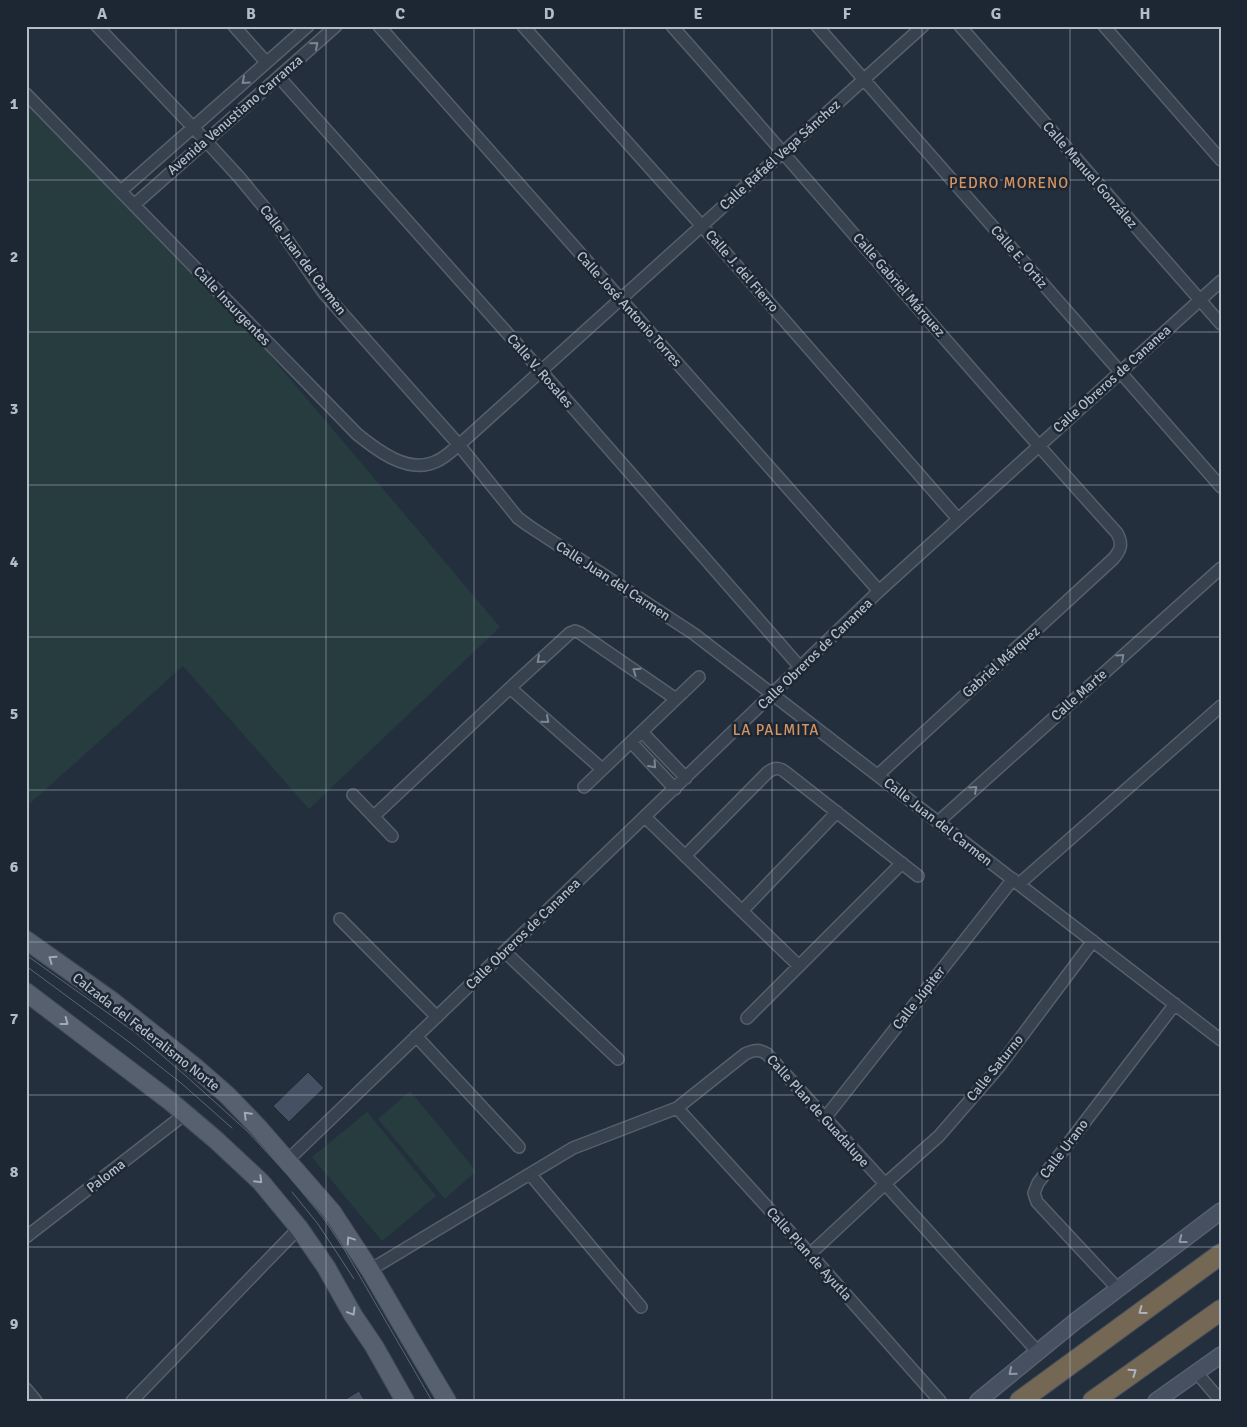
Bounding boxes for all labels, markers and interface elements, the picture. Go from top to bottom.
text: A [97,4,108,24]
text: B [246,4,256,24]
text: C [395,4,405,24]
text: D [544,4,555,24]
text: E [693,4,703,24]
text: F [843,4,852,24]
text: G [991,4,1001,24]
text: H [1140,4,1150,24]
one-way arrow [309,42,318,51]
street label: Avenida Venustiano Carranza [164,52,306,178]
one-way arrow [241,76,250,85]
text: 1 [10,94,19,114]
street label: Calle Rafaél Vega Sánchez [716,96,844,214]
street label: Calle Manuel González [1039,118,1141,232]
district label: PEDRO MORENO [949,174,1069,192]
street label: Calle Juan del Carmen [256,202,350,318]
street label: Calle E. Ortiz [987,222,1051,292]
street label: Calle J. del Fierro [702,226,782,316]
street label: Calle Gabriel Márquez [849,230,949,340]
text: 2 [10,247,18,267]
street label: Calle José Antonio Torres [573,248,685,370]
street label: Calle Insurgentes [190,263,274,349]
street label: Calle Obreros de Cananea [1050,322,1174,436]
street label: Calle V. Rosales [503,330,577,412]
text: 3 [10,399,18,419]
street label: Calle Juan del Carmen [552,538,674,624]
text: 4 [10,552,19,572]
street label: Calle Obreros de Cananea [754,595,876,713]
street label: Gabriel Márquez [959,623,1043,701]
one-way arrow [1116,654,1125,663]
one-way arrow [536,655,545,664]
street label: Calle Marte [1048,666,1110,724]
one-way arrow [632,668,642,677]
text: 5 [10,704,18,724]
one-way arrow [541,714,550,723]
district label: LA PALMITA [733,721,819,739]
one-way arrow [647,760,656,769]
street label: Calle Juan del Carmen [880,774,996,870]
one-way arrow [969,786,978,795]
text: 6 [10,857,19,877]
street label: Calle Obreros de Cananea [462,875,584,993]
one-way arrow [48,956,58,965]
street label: Calle Júpiter [889,962,949,1033]
street label: Calzada del Federalismo Norte [69,969,223,1095]
text: 7 [10,1009,19,1029]
one-way arrow [59,1016,68,1024]
street label: Calle Saturno [963,1031,1027,1105]
street label: Calle Plan de Guadalupe [763,1051,873,1171]
one-way arrow [243,1112,252,1121]
street label: Calle Urano [1036,1116,1092,1182]
street label: Paloma [83,1156,129,1196]
text: 8 [10,1162,19,1182]
one-way arrow [253,1174,262,1183]
street label: Calle Plan de Ayutla [763,1204,855,1304]
one-way arrow [1179,1235,1188,1243]
one-way arrow [347,1236,356,1246]
one-way arrow [1138,1305,1148,1314]
one-way arrow [345,1307,355,1316]
text: 9 [10,1314,19,1334]
one-way arrow [1009,1367,1018,1376]
one-way arrow [1127,1369,1136,1378]

